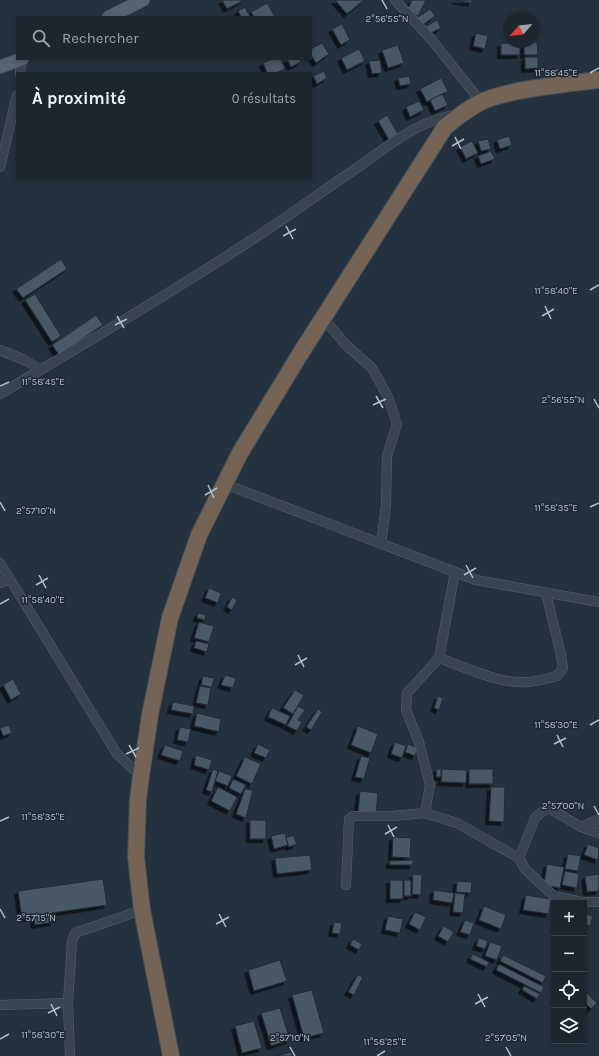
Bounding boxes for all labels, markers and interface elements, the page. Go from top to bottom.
north arrow [503,12,539,48]
text: 2°56'55"N [365,13,409,25]
search box [16,16,312,60]
icon: search [30,27,52,49]
text: Rechercher [62,29,139,47]
text: 11°58'45"E [534,67,578,79]
text: À proximité [32,88,126,108]
text: 0 résultats [232,91,296,106]
text: 11°58'40"E [534,285,578,297]
text: 11°58'45"E [21,376,65,388]
text: 2°56'55"N [541,394,585,406]
text: 11°58'35"E [534,502,578,514]
text: 2°57'10"N [16,505,56,517]
text: 11°58'40"E [21,594,65,606]
text: 11°58'30"E [534,719,578,731]
text: 2°57'00"N [542,800,584,812]
text: 11°58'35"E [21,811,65,823]
map controls [551,900,587,1044]
button: + [551,900,587,936]
text: 2°57'15"N [16,912,56,924]
button: − [551,936,587,972]
button: locate [551,972,587,1008]
button: layers [551,1008,587,1044]
text: 11°58'30"E [21,1029,65,1041]
text: 2°57'10"N [270,1032,310,1044]
text: 2°57'05"N [485,1032,527,1044]
text: 11°58'25"E [363,1036,407,1048]

